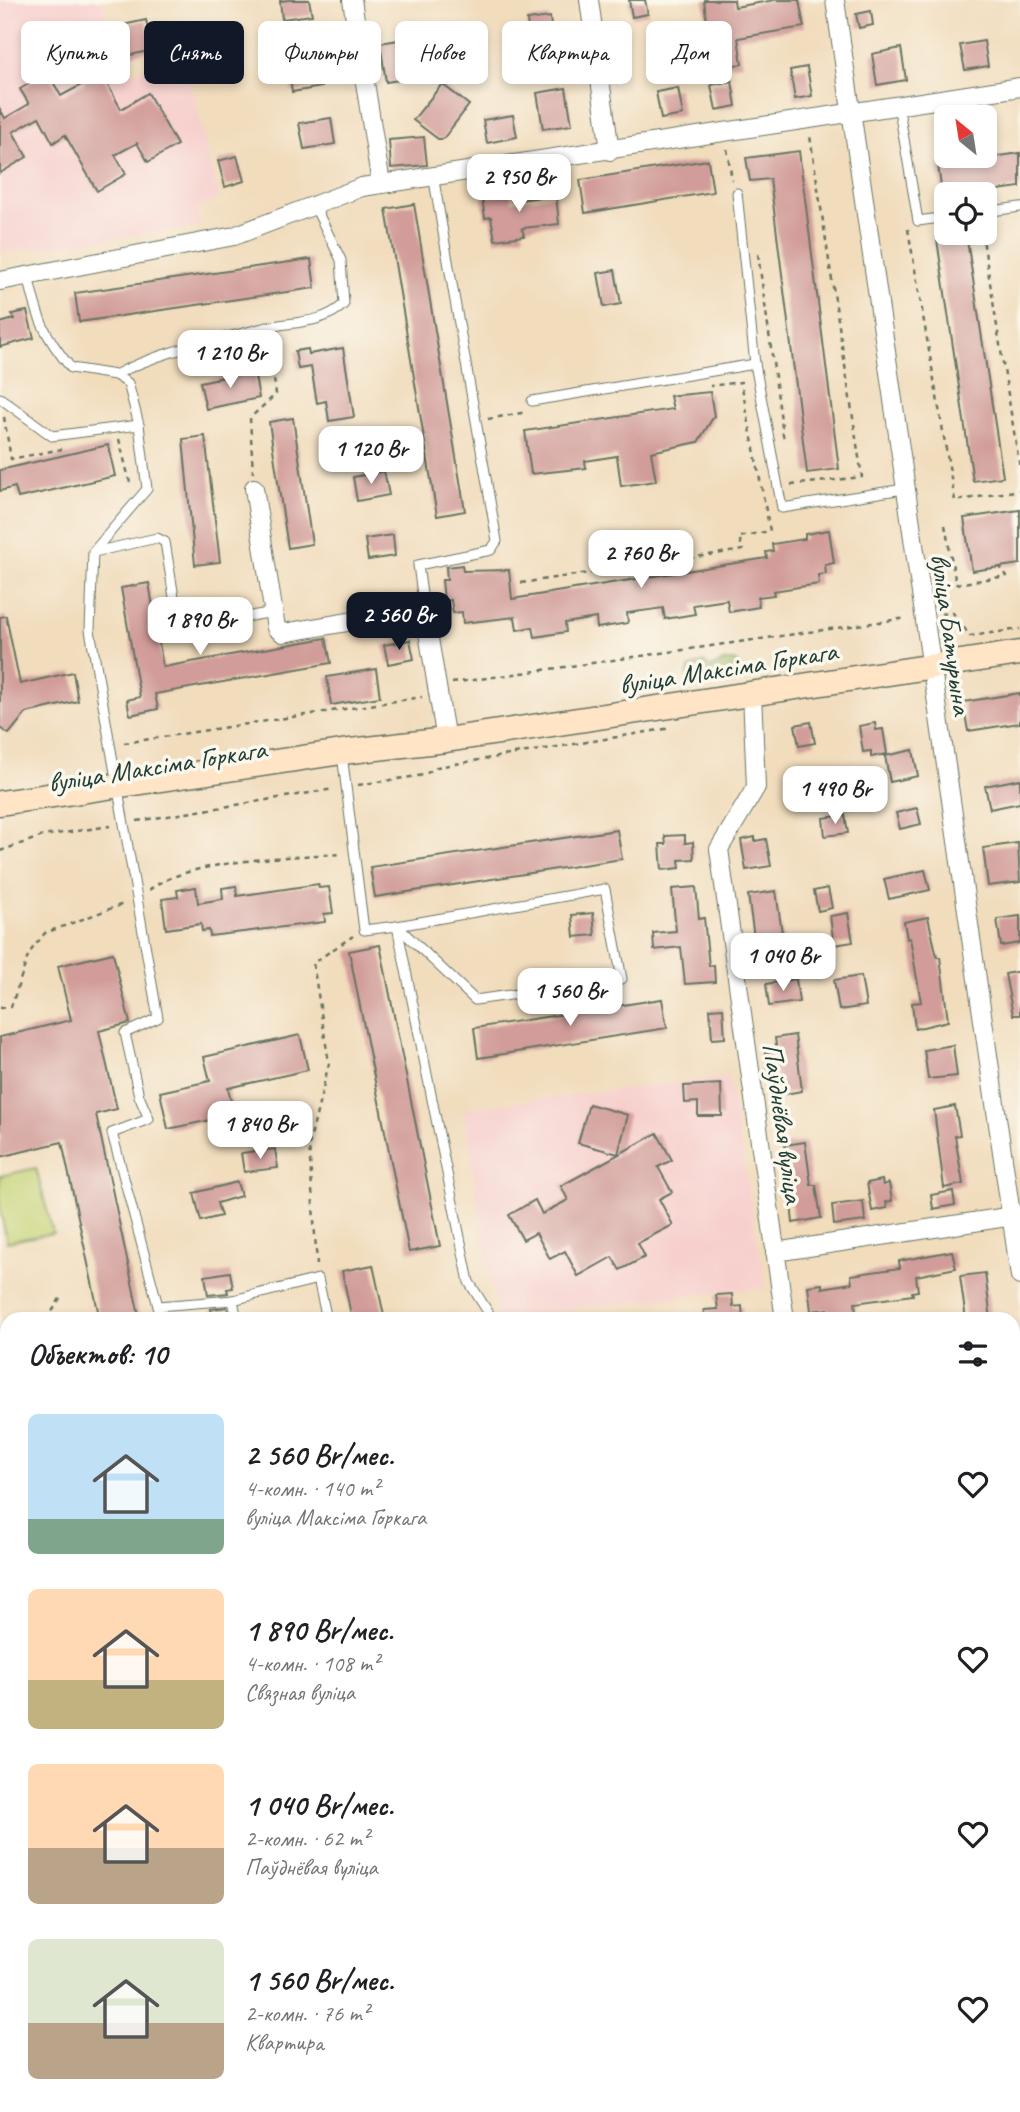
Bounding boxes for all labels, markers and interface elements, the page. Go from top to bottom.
chip: Купить [21,21,130,84]
chip: Снять [144,21,244,84]
chip: Фильтры [258,21,381,84]
chip: Новое [395,21,488,84]
chip: Квартира [502,21,632,84]
chip: Дом [646,21,732,84]
north arrow [934,105,998,168]
map controls [934,105,997,245]
pin: 2 950 Br [447,154,591,214]
text: 2 950 Br [483,162,555,191]
button: locate [934,182,997,245]
pin: 1 210 Br [158,330,302,390]
text: 1 210 Br [194,338,266,367]
pin: 1 120 Br [299,426,443,486]
text: 1 120 Br [335,434,407,463]
pin: 2 760 Br [569,530,713,590]
text: 2 760 Br [604,538,678,567]
street label: вуліца Батурына [923,551,980,719]
pin: 2 560 Br [327,592,471,652]
pin: 1 890 Br [128,598,272,657]
text: 2 560 Br [363,600,435,629]
text: 1 890 Br [164,605,236,634]
street label: вуліца Максіма Горкага [617,633,841,702]
street label: вуліца Максіма Горкага [46,731,270,800]
pin: 1 490 Br [763,766,907,826]
text: 1 490 Br [799,774,871,803]
pin: 1 040 Br [711,934,855,993]
text: 1 040 Br [747,941,819,970]
pin: 1 560 Br [498,968,642,1028]
text: 1 560 Br [534,976,606,1005]
street label: Паўднёвая вуліца [755,1041,812,1207]
pin: 1 840 Br [188,1102,332,1161]
text: 1 840 Br [224,1109,296,1138]
text: Объектов: 10 [28,1335,167,1373]
icon: filters [954,1335,992,1373]
text: 2 560 Br/мес. [245,1436,394,1474]
icon: home [84,1442,168,1526]
icon: heart [954,1465,992,1503]
text: 4-комн. · 140 m² [245,1474,379,1503]
text: вуліца Максіма Горкага [245,1503,426,1532]
text: 1 890 Br/мес. [245,1611,393,1649]
icon: home [84,1617,168,1701]
icon: heart [954,1640,992,1678]
text: 4-комн. · 108 m² [245,1649,379,1678]
text: Связная вуліца [245,1678,355,1707]
text: 1 040 Br/мес. [245,1786,394,1824]
icon: home [84,1792,168,1876]
icon: heart [954,1815,992,1853]
text: 2-комн. · 62 m² [245,1824,369,1853]
text: Паўднёвая вуліца [245,1853,378,1882]
text: 1 560 Br/мес. [245,1961,394,1999]
icon: home [84,1967,168,2051]
icon: heart [954,1990,992,2028]
text: 2-комн. · 76 m² [245,1999,369,2028]
text: Квартира [245,2028,323,2057]

